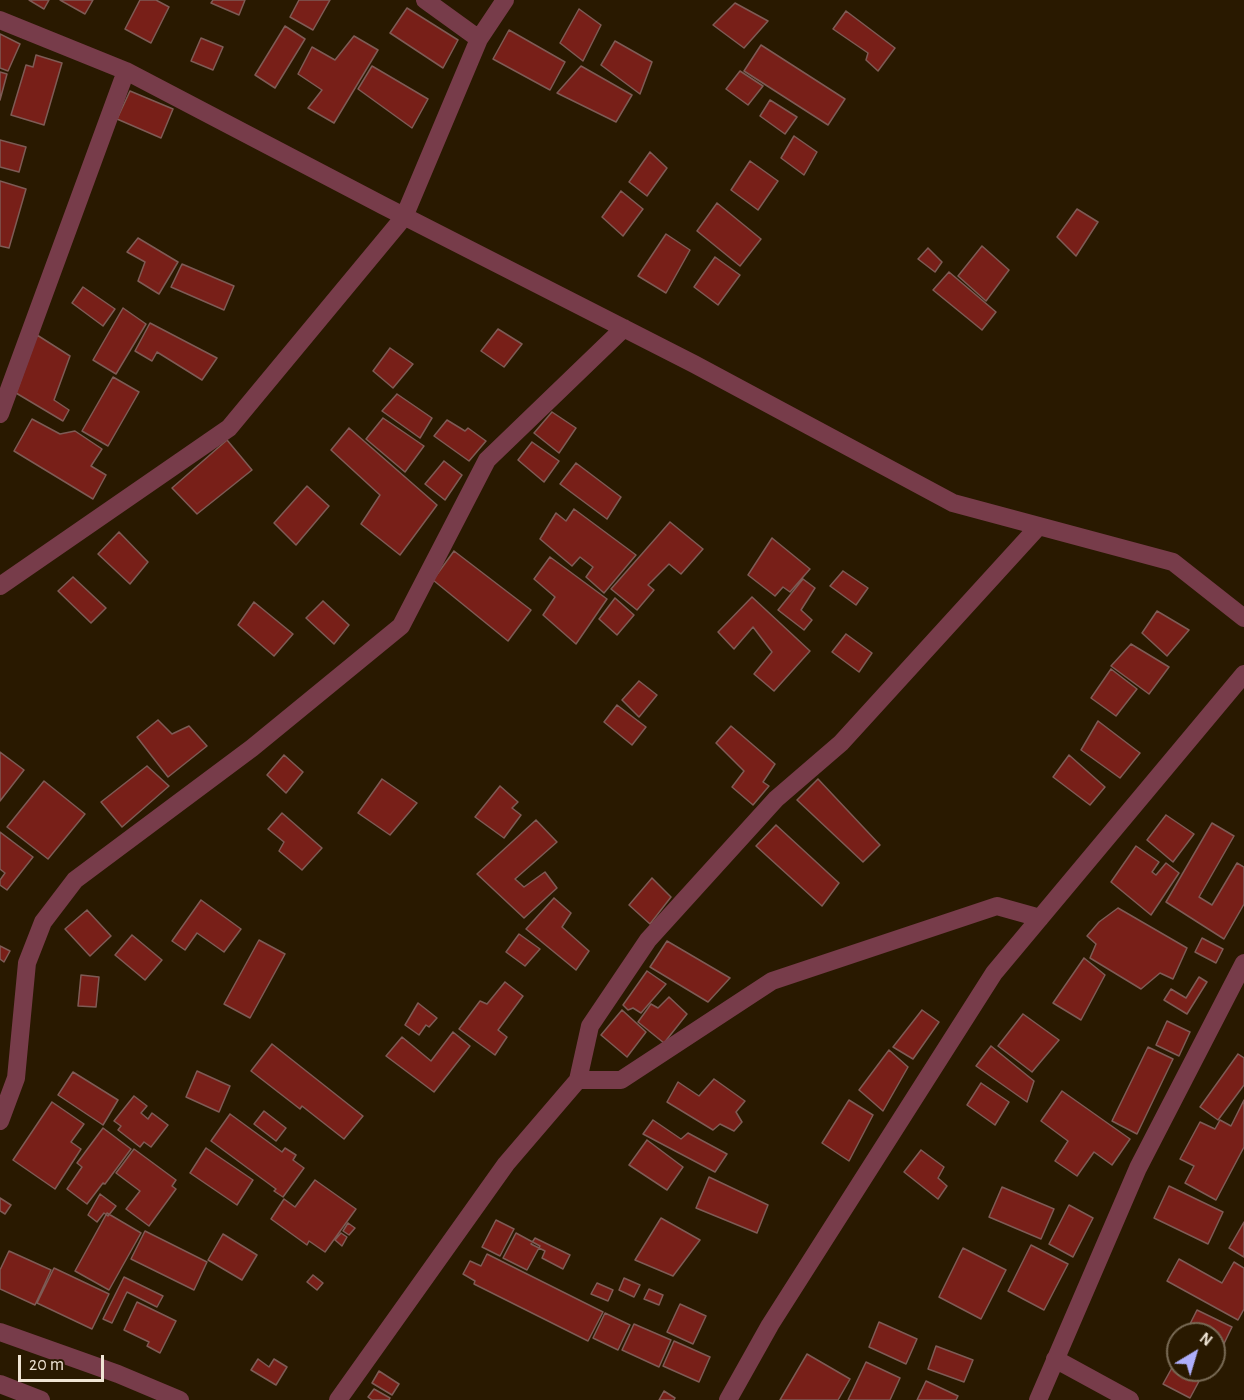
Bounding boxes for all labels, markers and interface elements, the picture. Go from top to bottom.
north arrow [1166,1322,1226,1382]
text: N [1197,1330,1215,1349]
scale bar [21,1343,106,1381]
text: 20 m [29,1356,64,1374]

